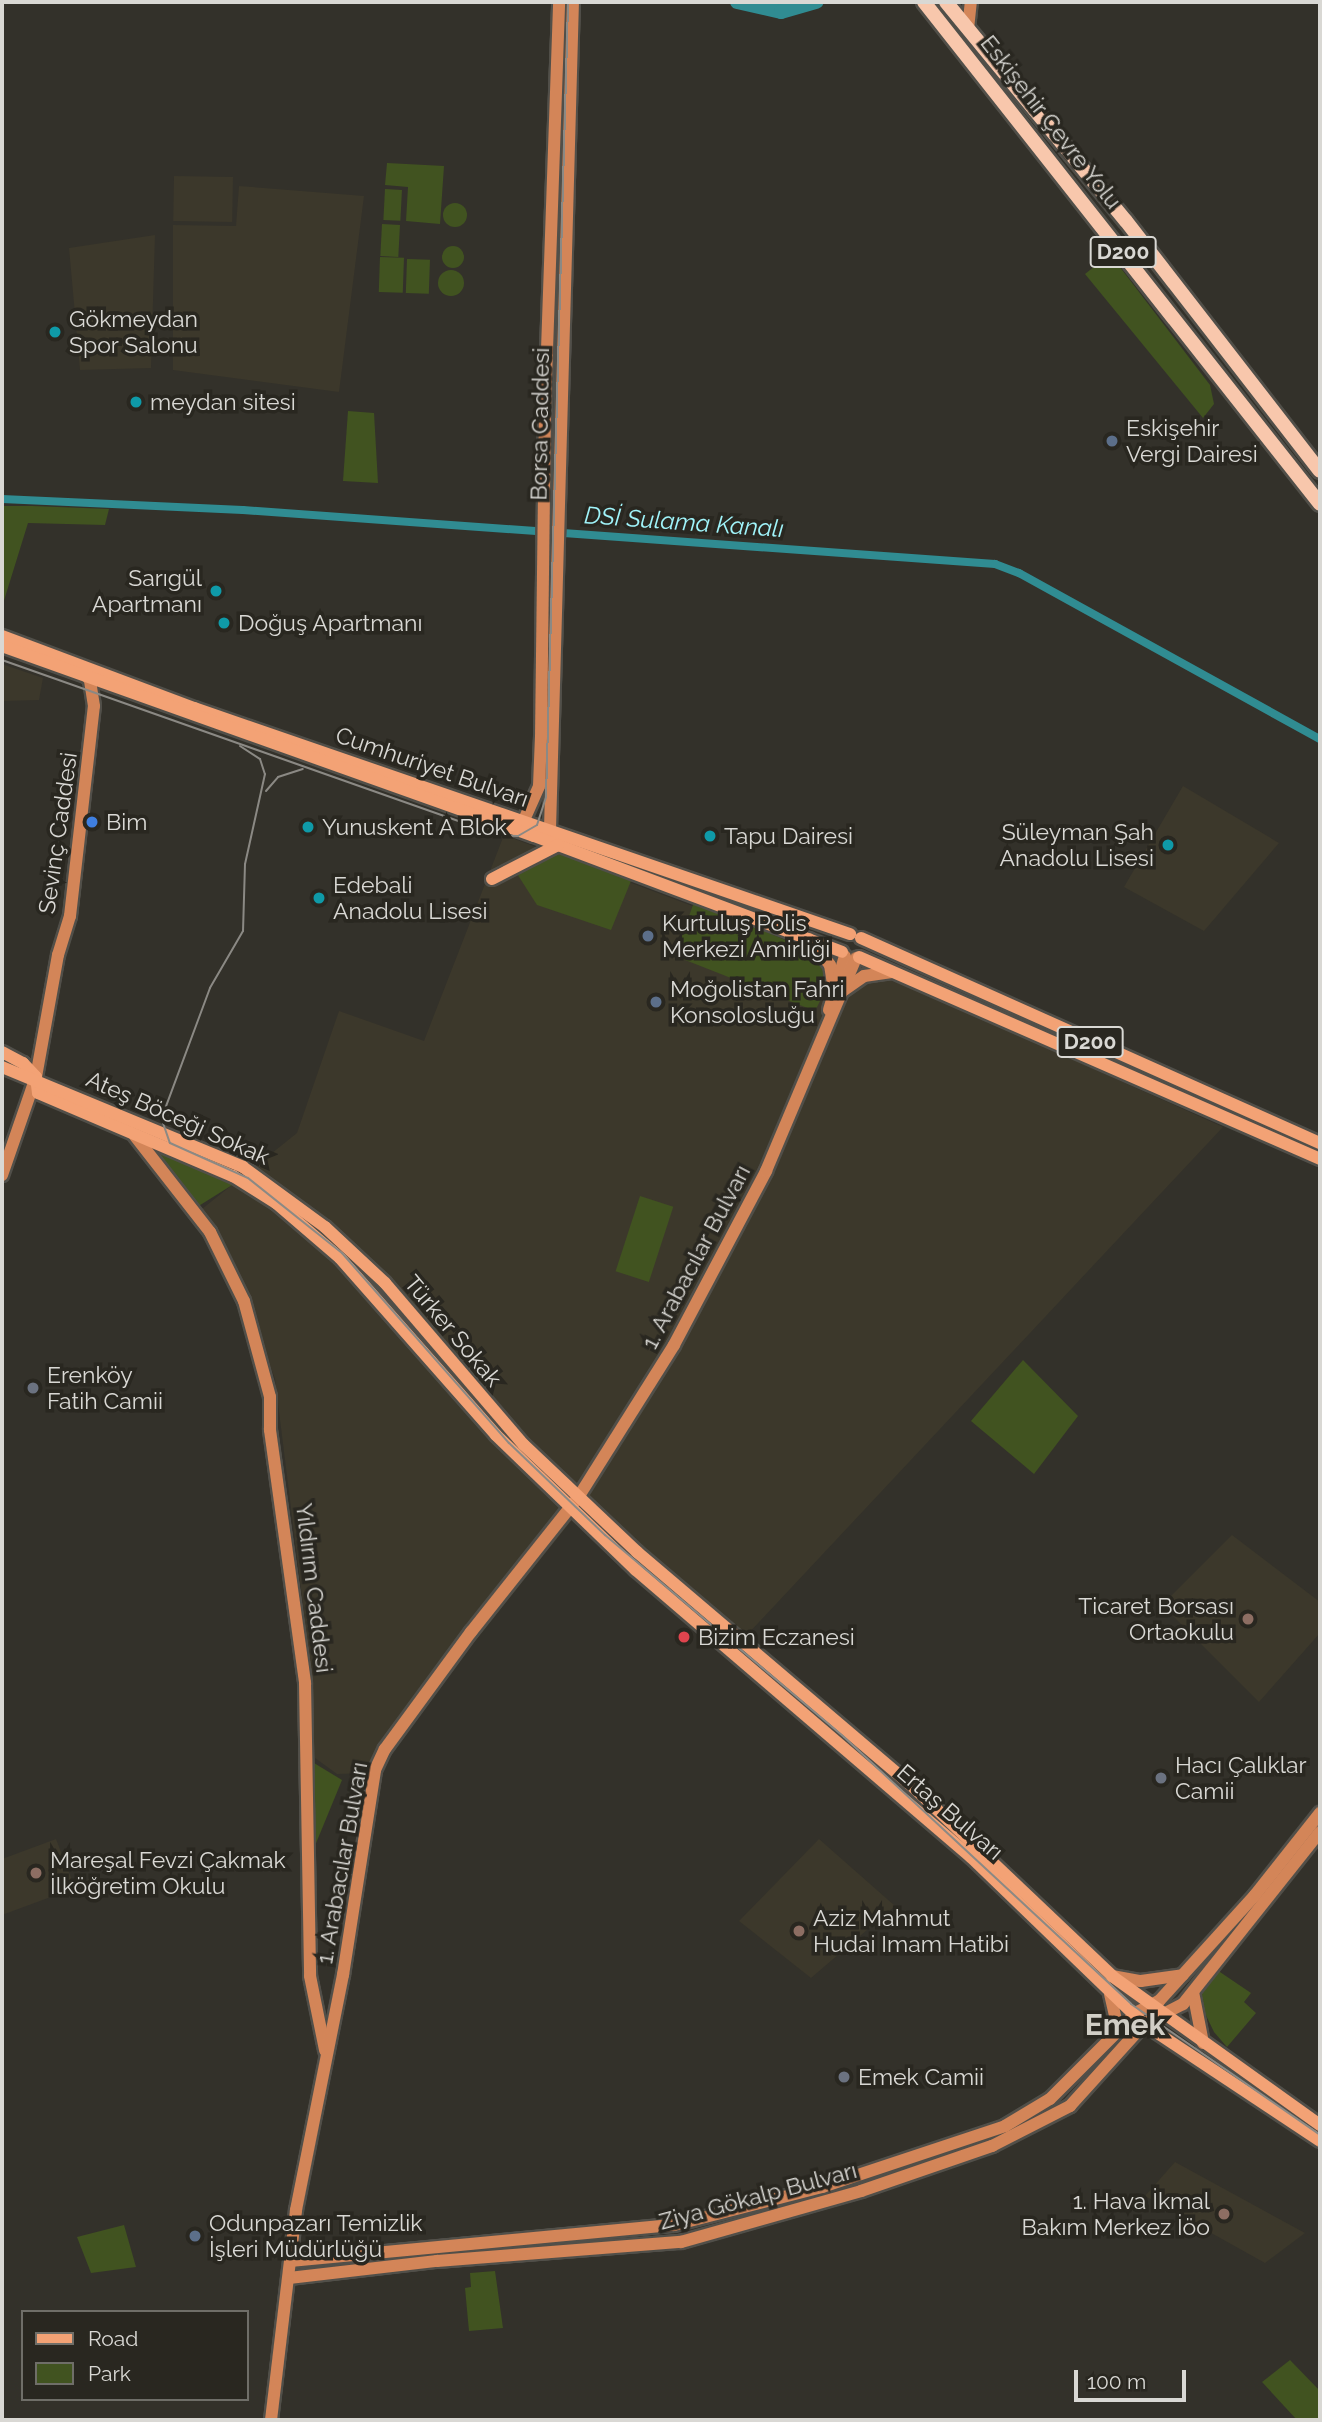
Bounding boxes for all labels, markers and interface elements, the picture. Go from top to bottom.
street label: Eskişehir Çevre Yolu [974,29,1128,215]
road number: D200 [1088,234,1158,270]
place label: Gökmeydan Spor Salonu [69,305,198,359]
marker: Gökmeydan Spor Salonu [47,324,63,340]
street label: Borsa Caddesi [525,347,555,501]
place label: meydan sitesi [150,388,296,416]
marker: meydan sitesi [128,394,144,410]
place label: Eskişehir Vergi Dairesi [1126,414,1258,468]
marker: Eskişehir Vergi Dairesi [1104,433,1120,449]
water label: DSİ Sulama Kanalı [583,501,785,543]
place label: Sarıgül Apartmanı [92,564,202,618]
marker: Sarıgül Apartmanı [208,583,224,599]
place label: Doğuş Apartmanı [238,609,423,637]
marker: Doğuş Apartmanı [216,615,232,631]
street label: Cumhuriyet Bulvarı [332,721,532,813]
street label: Sevinç Caddesi [33,750,83,916]
place label: Bim [106,808,147,836]
place label: Yunuskent A Blok [322,813,508,841]
marker: Bim [84,814,100,830]
place label: Süleyman Şah Anadolu Lisesi [1000,818,1154,872]
marker: Yunuskent A Blok [300,819,316,835]
place label: Tapu Dairesi [724,822,853,850]
marker: Tapu Dairesi [702,828,718,844]
marker: Süleyman Şah Anadolu Lisesi [1160,837,1176,853]
place label: Edebali Anadolu Lisesi [333,871,487,925]
marker: Edebali Anadolu Lisesi [311,890,327,906]
place label: Kurtuluş Polis Merkezi Amirliği [662,909,831,963]
marker: Kurtuluş Polis Merkezi Amirliği [640,928,656,944]
place label: Moğolistan Fahri Konsolosluğu [670,975,845,1029]
marker: Moğolistan Fahri Konsolosluğu [648,994,664,1010]
road number: D200 [1055,1024,1125,1060]
street label: Ateş Böceği Sokak [82,1065,274,1171]
street label: 1. Arabacılar Bulvarı [636,1160,756,1354]
street label: Türker Sokak [398,1270,508,1392]
place label: Erenköy Fatih Camii [47,1361,163,1415]
marker: Erenköy Fatih Camii [25,1380,41,1396]
street label: Yıldırım Caddesi [290,1502,338,1674]
place label: Ticaret Borsası Ortaokulu [1078,1592,1234,1646]
marker: Ticaret Borsası Ortaokulu [1240,1611,1256,1627]
place label: Bizim Eczanesi [698,1623,855,1651]
marker: Bizim Eczanesi [676,1629,692,1645]
place label: Hacı Çalıklar Camii [1175,1751,1307,1805]
street label: Ertaş Bulvarı [891,1758,1009,1866]
street label: 1. Arabacılar Bulvarı [311,1759,373,1967]
marker: Hacı Çalıklar Camii [1153,1770,1169,1786]
place label: Mareşal Fevzi Çakmak İlköğretim Okulu [50,1846,286,1900]
marker: Mareşal Fevzi Çakmak İlköğretim Okulu [28,1865,44,1881]
place label: Aziz Mahmut Hudai Imam Hatibi [813,1904,1009,1958]
marker: Aziz Mahmut Hudai Imam Hatibi [791,1923,807,1939]
district label: Emek [1085,2007,1165,2043]
place label: Emek Camii [858,2063,984,2091]
marker: Emek Camii [836,2069,852,2085]
street label: Ziya Gökalp Bulvarı [656,2156,860,2236]
place label: 1. Hava İkmal Bakım Merkez İöo [1021,2187,1210,2241]
marker: 1. Hava İkmal Bakım Merkez İöo [1216,2206,1232,2222]
place label: Odunpazarı Temizlik İşleri Müdürlüğü [209,2209,423,2263]
marker: Odunpazarı Temizlik İşleri Müdürlüğü [187,2228,203,2244]
legend [21,2310,248,2401]
text: Road [88,2326,138,2351]
scale bar [1077,2356,1189,2400]
text: Park [88,2361,131,2386]
text: 100 m [1087,2369,1146,2394]

